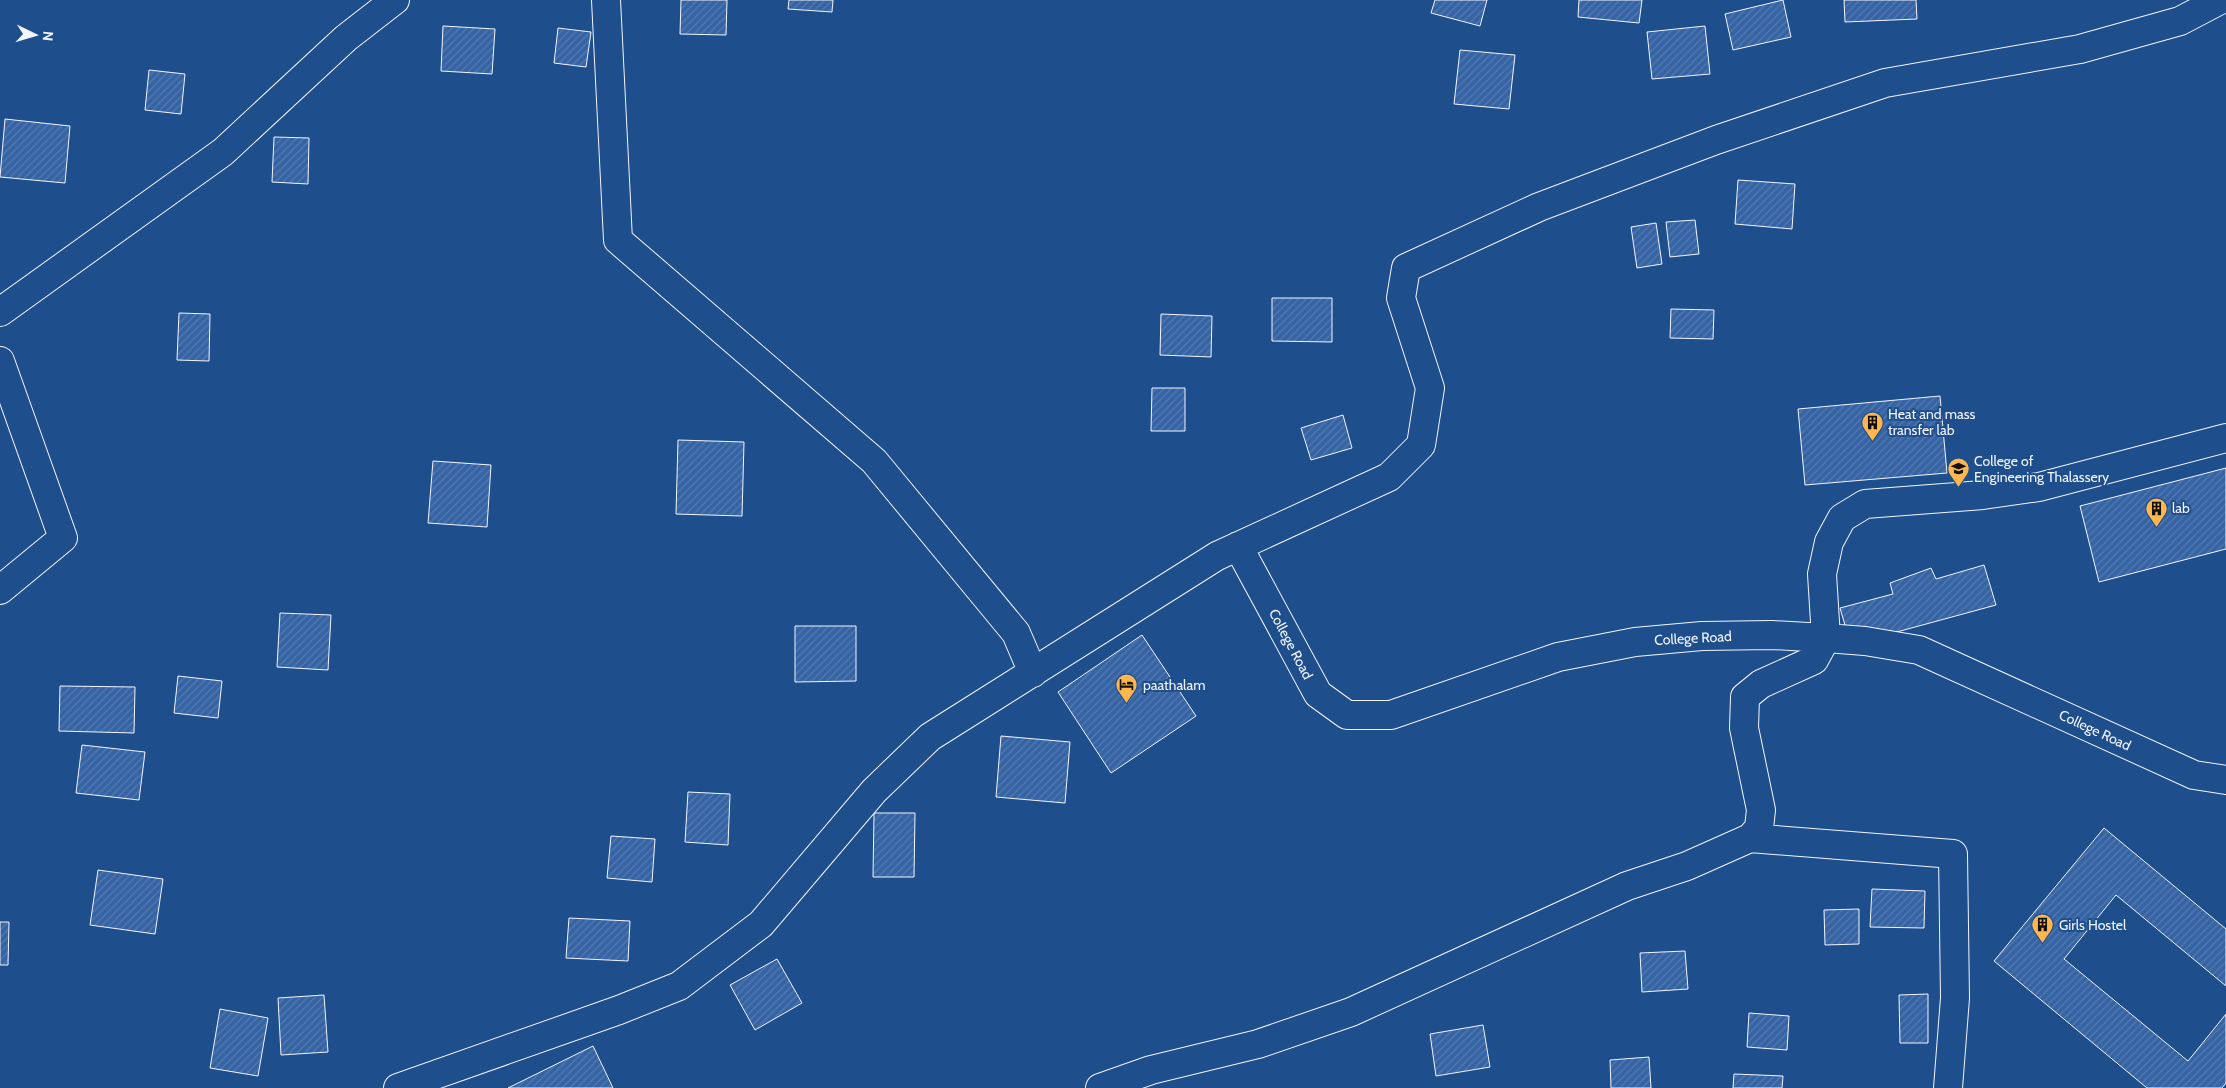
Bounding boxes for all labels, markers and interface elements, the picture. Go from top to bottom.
north arrow [10,10,60,60]
text: N [39,30,57,42]
place label: Heat and mass transfer lab [1888,405,1976,439]
building icon: Heat and mass transfer lab [1860,410,1884,441]
place label: College of Engineering Thalassery [1974,452,2109,486]
school or university icon: College of Engineering Thalassery [1946,457,1970,488]
building icon: lab [2144,496,2168,527]
place label: lab [2172,499,2190,517]
street label: College Road [1265,606,1317,682]
street label: College Road [1654,627,1732,649]
hotel icon: paathalam [1115,673,1139,704]
place label: paathalam [1143,676,1205,694]
street label: College Road [2056,705,2134,755]
building icon: Girls Hostel [2031,913,2055,944]
place label: Girls Hostel [2059,916,2127,934]

